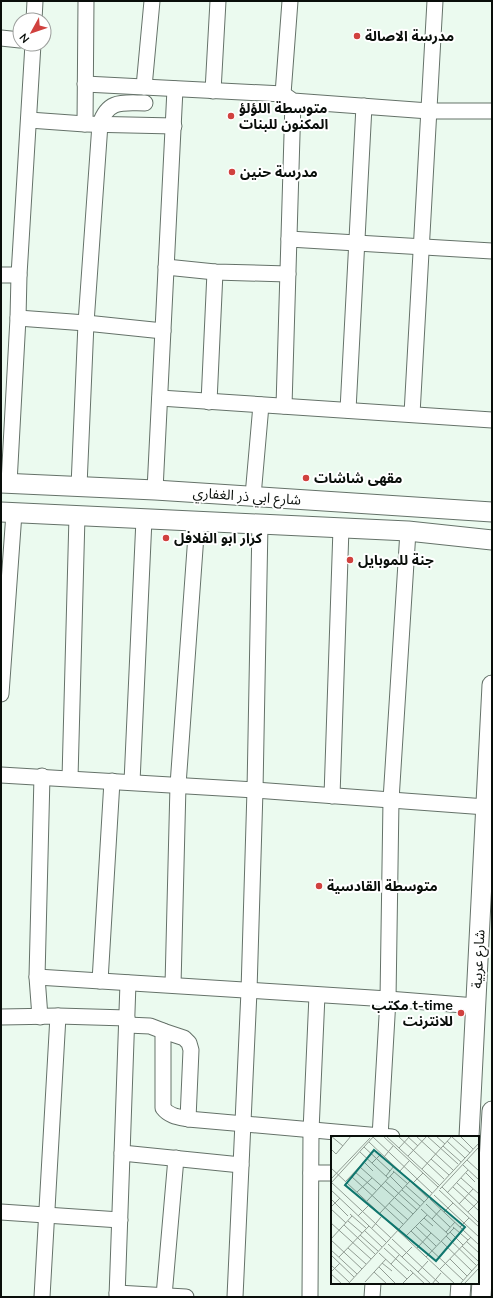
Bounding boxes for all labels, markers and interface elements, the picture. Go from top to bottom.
north arrow [12,12,52,52]
place label: مدرسة الاصالة [365,27,454,45]
text: N [16,31,32,46]
marker: مدرسة الاصالة [352,31,362,41]
place label: متوسطة اللؤلؤ المكنون للبنات [239,99,328,133]
marker: متوسطة اللؤلؤ المكنون للبنات [226,111,236,121]
place label: مدرسة حنين [240,163,318,181]
marker: مدرسة حنين [227,167,237,177]
place label: مقهى شاشات [314,469,402,487]
marker: مقهى شاشات [301,473,311,483]
street label: شارع ابي ذر الغفاري [192,483,302,511]
place label: كرار ابو الفلافل [174,529,263,547]
marker: كرار ابو الفلافل [161,533,171,543]
place label: جنة للموبايل [358,551,434,569]
marker: جنة للموبايل [345,555,355,565]
place label: متوسطة القادسية [327,877,438,895]
marker: متوسطة القادسية [314,881,324,891]
street label: شارع عربية [467,929,491,989]
place label: مكتب t-time للانترنت [372,996,453,1030]
marker: مكتب t-time للانترنت [456,1008,466,1018]
inset map [331,1136,479,1284]

